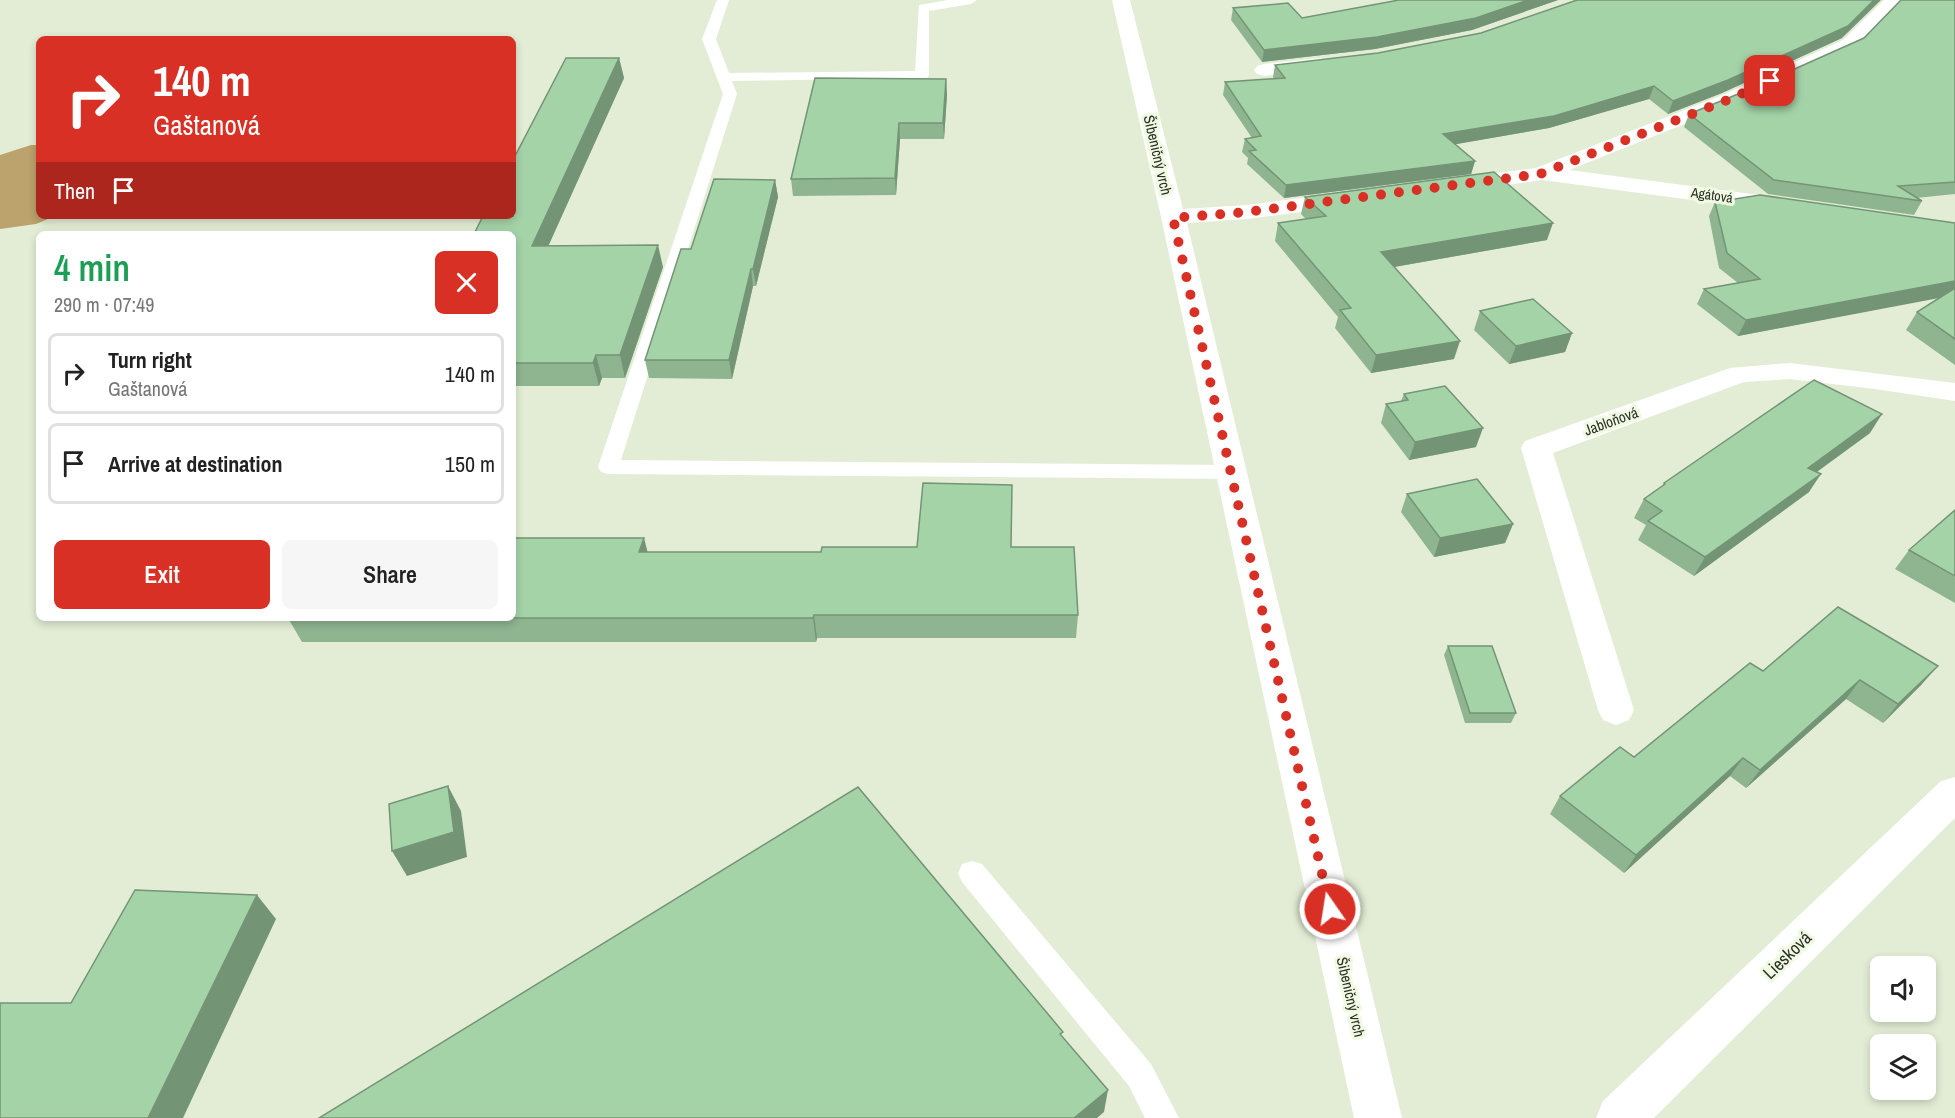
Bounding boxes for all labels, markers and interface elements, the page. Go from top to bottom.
text: 140 m [153,53,251,109]
pin [1744,55,1795,106]
icon: right [54,60,132,138]
icon: arrive [1753,64,1786,97]
text: Gaštanová [153,107,260,143]
street label: Šibeničný vrch [1139,113,1177,197]
icon: arrive [107,174,140,207]
text: Then [54,176,95,206]
street label: Agátová [1689,183,1735,207]
text: 4 min [54,244,130,292]
button: close [435,251,498,314]
text: 290 m · 07:49 [54,291,154,318]
text: Turn right [108,345,192,375]
icon: right [57,357,90,390]
text: 140 m [445,359,495,389]
text: Gaštanová [108,375,187,402]
street label: Jabloňová [1581,401,1641,440]
icon: arrive [57,447,90,480]
text: Arrive at destination [108,449,282,479]
text: 150 m [445,449,495,479]
button: Exit [54,540,270,609]
button: Share [282,540,498,609]
position arrow [1298,877,1362,941]
street label: Liesková [1757,925,1817,985]
street label: Šibeničný vrch [1332,955,1370,1039]
map controls [1870,956,1936,1100]
button: sound [1870,956,1936,1022]
button: layers [1870,1034,1936,1100]

